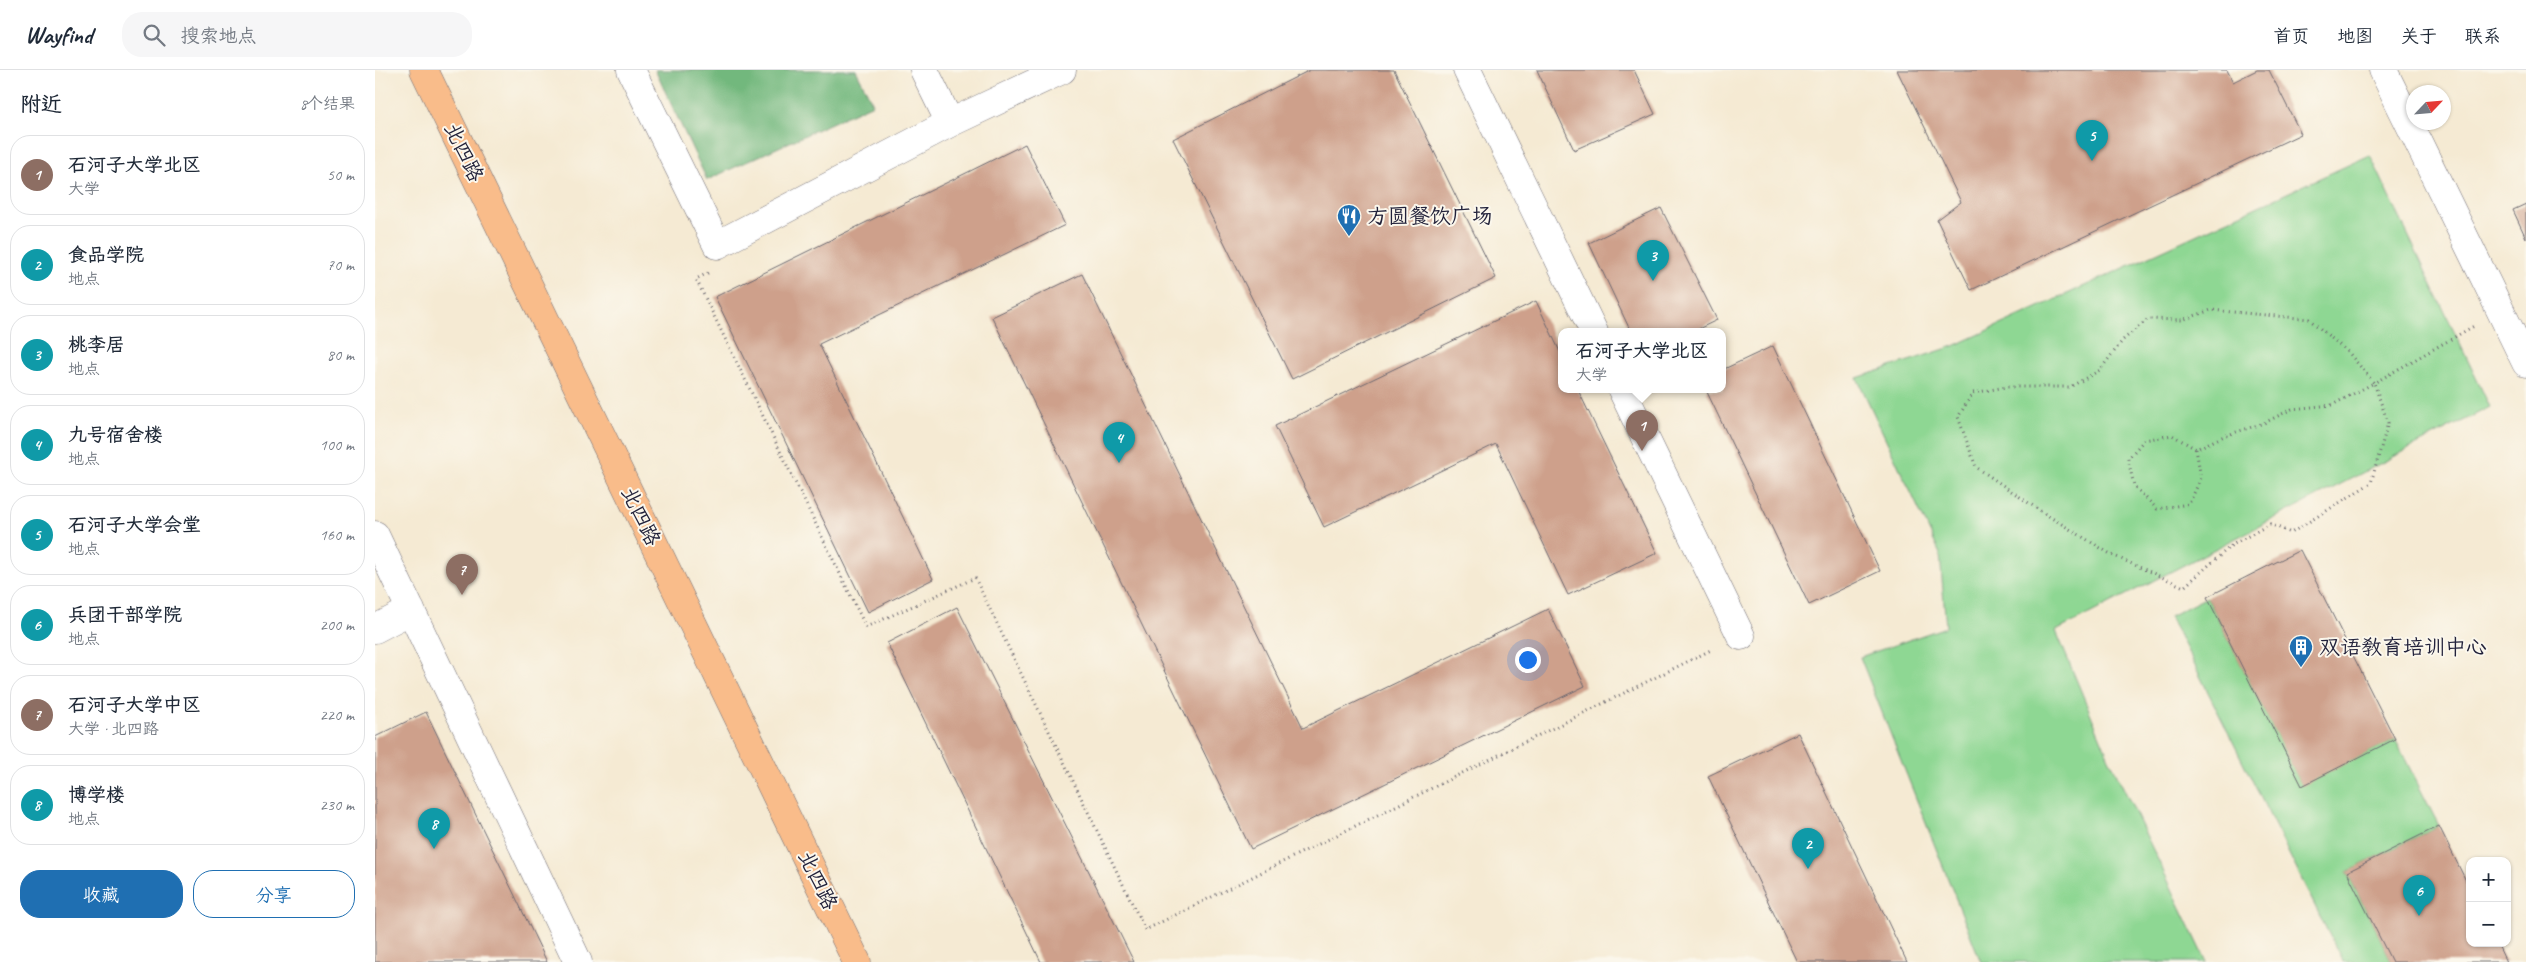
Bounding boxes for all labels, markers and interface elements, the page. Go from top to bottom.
search box [122,12,472,57]
text: Wayfind [25,20,92,50]
icon: search [140,21,168,49]
text: 搜索地点 [180,24,256,48]
text: 首页 [2273,25,2309,47]
text: 地图 [2337,25,2373,47]
text: 关于 [2401,25,2437,47]
text: 联系 [2465,25,2501,47]
north arrow [2406,85,2451,130]
text: 附近 [20,91,62,117]
text: 8个结果 [300,94,355,114]
street label: 北四路 [439,118,489,186]
pin: 5 [2076,120,2108,161]
text: 石河子大学北区 [68,153,201,177]
text: 1 [33,165,41,185]
text: 50 m [327,165,354,185]
text: 大学 [68,179,100,199]
restaurant icon: 方圆餐饮广场 [1336,203,1362,237]
place label: 方圆餐饮广场 [1367,203,1493,229]
pin: 3 [1637,240,1669,281]
text: 食品学院 [68,243,144,267]
text: 2 [33,255,41,275]
text: 70 m [327,255,354,275]
text: 地点 [68,269,100,289]
popup [1558,328,1726,393]
text: 桃李居 [68,333,125,357]
text: 石河子大学北区 [1575,339,1709,363]
text: 3 [33,345,41,365]
text: 80 m [327,345,354,365]
text: 地点 [68,359,100,379]
text: 大学 [1575,365,1608,385]
pin: 1 [1626,410,1658,451]
pin: 4 [1103,422,1135,463]
text: 九号宿舍楼 [68,423,163,447]
text: 4 [33,435,41,455]
text: 100 m [320,435,354,455]
text: 地点 [68,449,100,469]
street label: 北四路 [616,482,666,550]
text: 石河子大学会堂 [68,513,201,537]
text: 5 [34,525,40,545]
text: 160 m [320,525,354,545]
text: 地点 [68,539,100,559]
pin: 7 [446,554,478,595]
text: 兵团干部学院 [68,603,182,627]
text: 6 [33,615,41,635]
text: 200 m [320,615,354,635]
text: 地点 [68,629,100,649]
building icon: 双语教育培训中心 [2288,634,2314,668]
place label: 双语教育培训中心 [2319,634,2487,660]
your location [1515,647,1541,673]
text: 石河子大学中区 [68,693,201,717]
text: 7 [33,705,41,725]
text: 220 m [320,705,354,725]
text: 大学 · 北四路 [68,719,159,739]
text: 博学楼 [68,783,125,807]
text: 8 [33,795,41,815]
text: 230 m [320,795,354,815]
pin: 8 [418,808,450,849]
text: 地点 [68,809,100,829]
pin: 2 [1792,828,1824,869]
street label: 北四路 [793,846,843,914]
map controls [2466,857,2511,947]
button: + [2466,857,2511,902]
button: 收藏 [20,870,183,918]
button: 分享 [193,870,355,918]
pin: 6 [2403,875,2435,916]
button: − [2466,902,2511,947]

